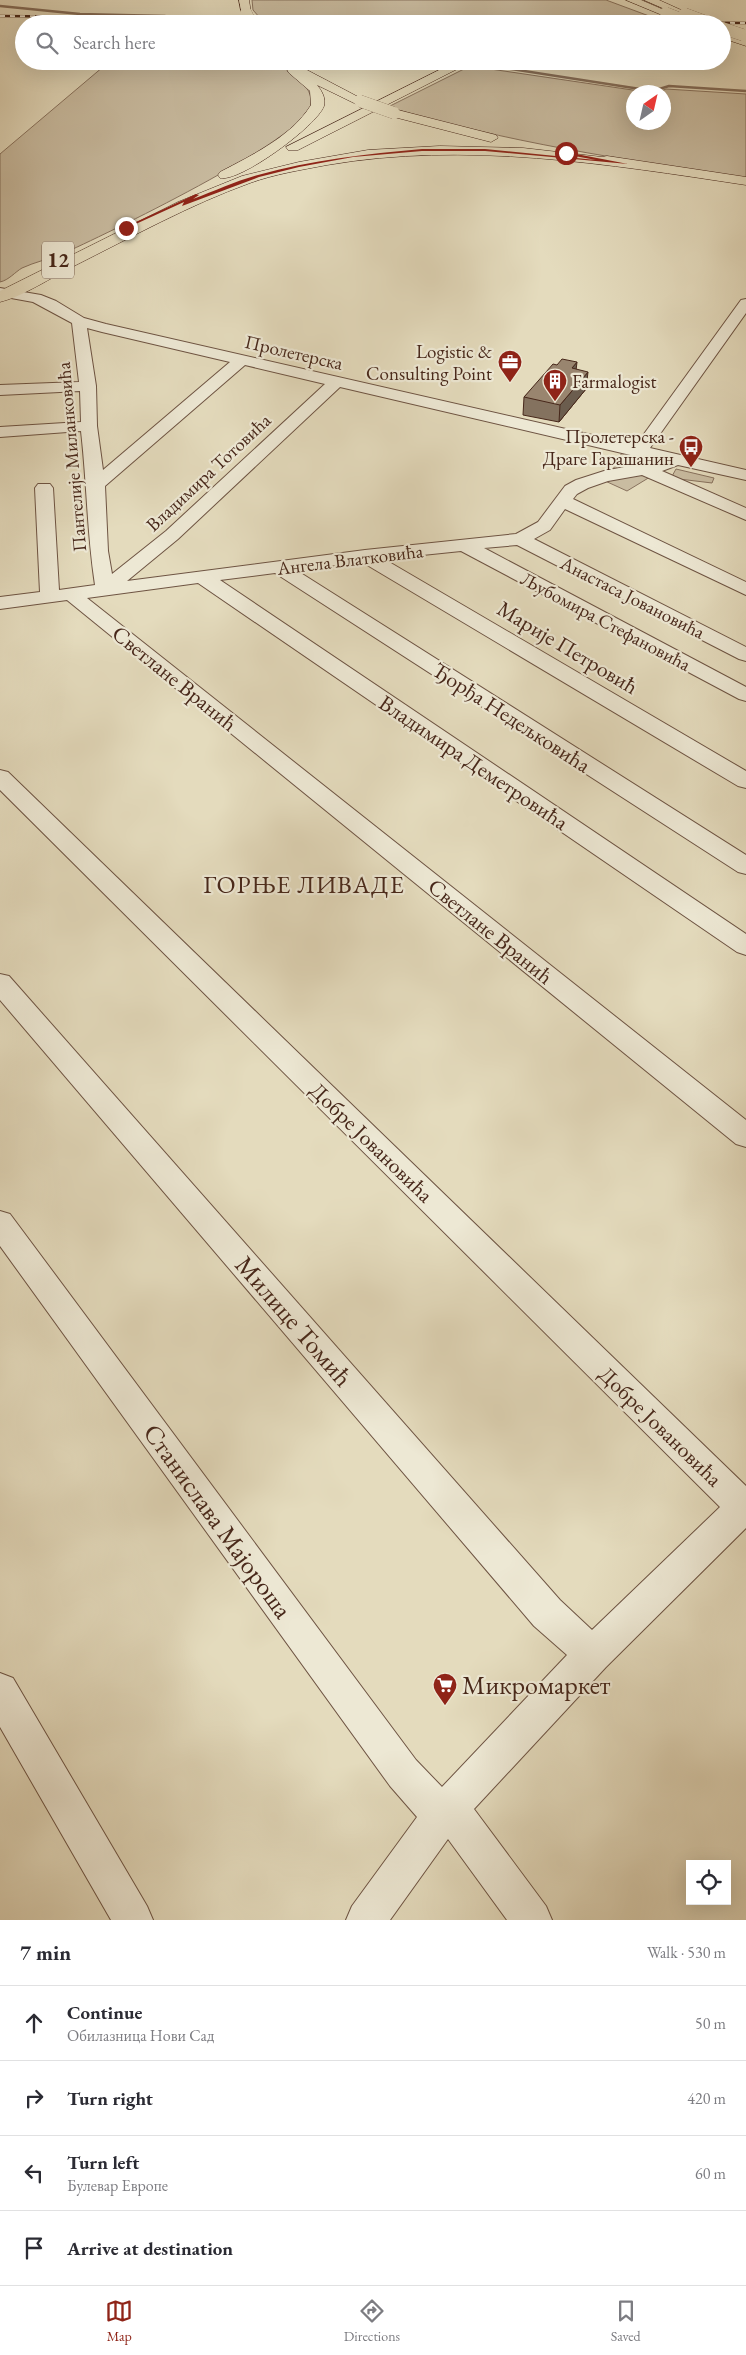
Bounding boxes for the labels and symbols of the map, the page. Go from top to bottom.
north arrow [626,85,671,130]
route start [555,142,578,165]
route end [115,217,138,240]
road number: 12 [42,242,74,278]
street label: Пролетерска [242,329,346,376]
place label: Logistic & Consulting Point [366,339,492,386]
office icon: Logistic & Consulting Point [497,349,523,383]
street label: Пантелије Миланковића [51,361,92,553]
building icon: Farmalogist [542,368,568,402]
place label: Farmalogist [572,369,656,394]
street label: Владимира Тотовића [141,408,276,537]
place label: Пролетерска - Драге Гарашанин [543,424,674,471]
bus stop icon: Пролетерска - Драге Гарашанин [678,434,704,468]
street label: Ангела Влатковића [275,538,425,581]
street label: Анастаса Јовановића [555,550,710,645]
street label: Љубомира Стефановића [516,566,695,677]
street label: Марије Петровић [492,594,644,701]
street label: Светлане Вранић [106,619,243,738]
street label: Ђорђа Недељковића [427,655,596,779]
street label: Владимира Деметровића [373,688,574,837]
district label: ГОРЊЕ ЛИВАДЕ [203,868,405,900]
street label: Светлане Вранић [422,872,559,991]
street label: Добре Јовановића [304,1076,440,1209]
street label: Милице Томић [228,1248,360,1394]
street label: Добре Јовановића [593,1360,729,1493]
street label: Станислава Мајороша [136,1417,300,1626]
place label: Микромаркет [462,1668,611,1702]
supermarket icon: Микромаркет [432,1672,458,1706]

